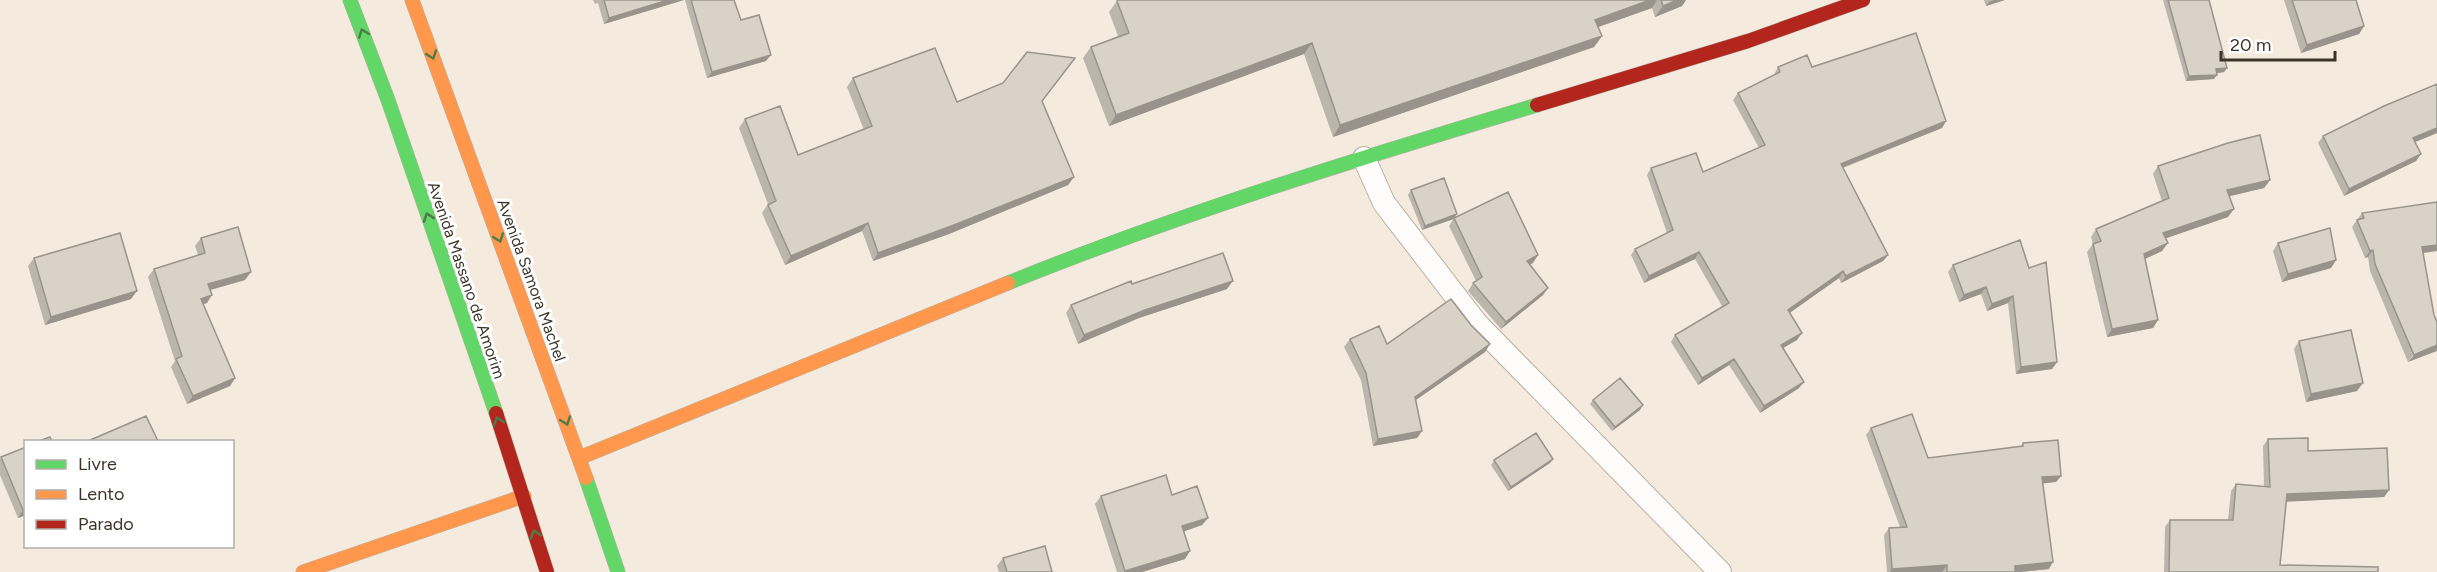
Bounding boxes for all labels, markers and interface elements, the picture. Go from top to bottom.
scale bar [2221,24,2335,62]
one-way arrow [357,28,370,39]
text: 20 m [2230,34,2271,56]
one-way arrow [425,49,438,60]
street label: Avenida Massano de Amorim [424,179,509,381]
street label: Avenida Samora Machel [493,196,570,364]
one-way arrow [423,212,435,223]
one-way arrow [492,232,505,243]
one-way arrow [558,415,571,426]
one-way arrow [493,416,505,427]
legend [24,440,234,548]
text: Livre [78,453,117,475]
text: Lento [78,483,124,505]
text: Parado [78,513,134,535]
one-way arrow [530,529,542,540]

